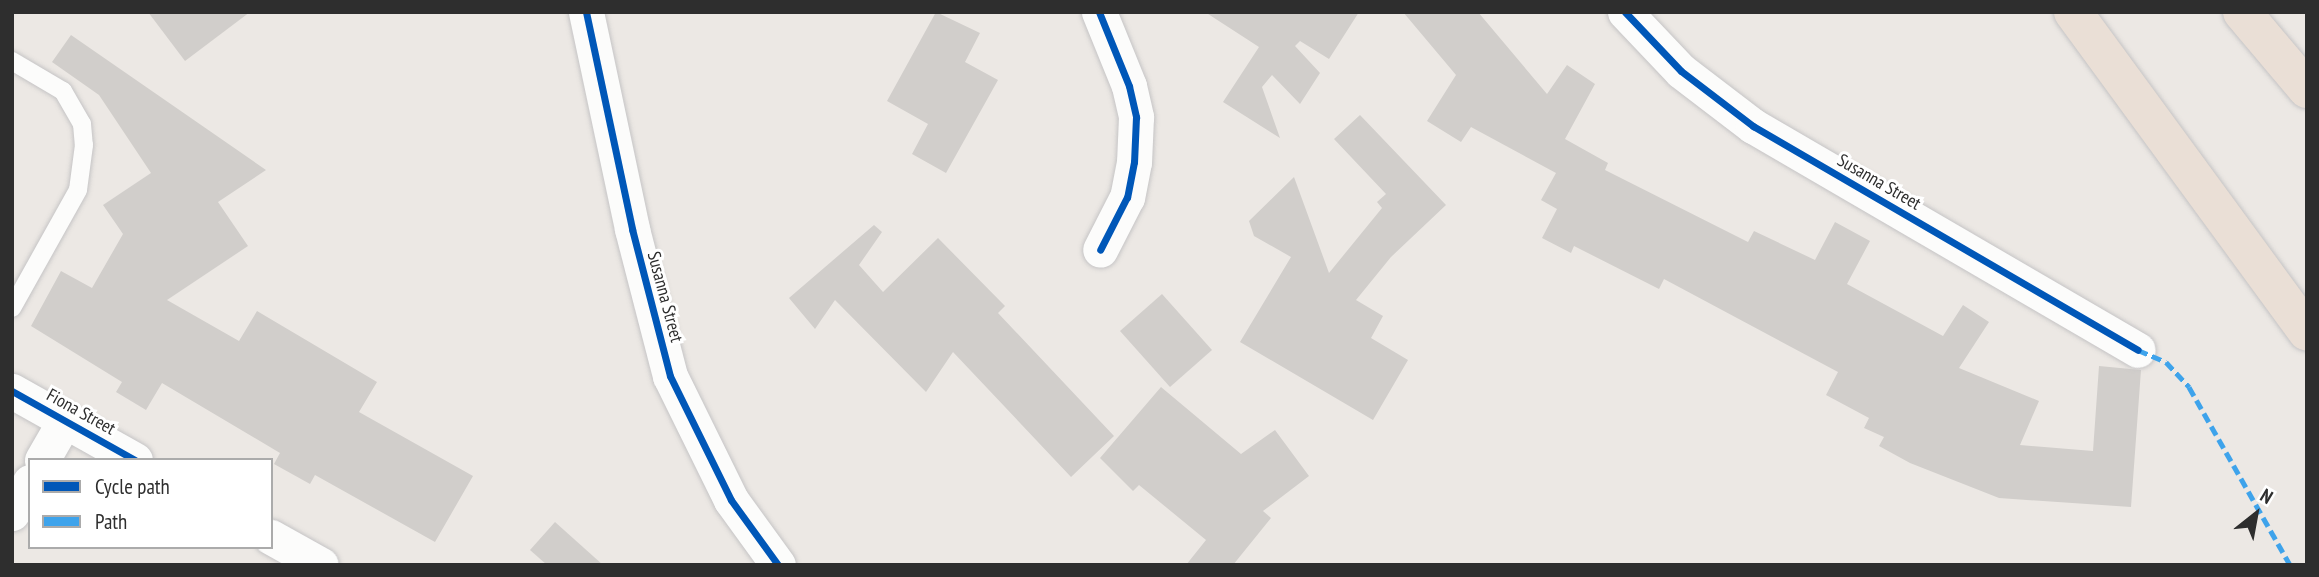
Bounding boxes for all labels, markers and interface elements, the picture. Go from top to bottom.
street label: Susanna Street [1833,149,1925,215]
street label: Susanna Street [643,249,687,345]
street label: Fiona Street [43,384,119,440]
legend [28,458,273,549]
text: Cycle path [95,473,170,500]
north arrow [2221,479,2291,549]
text: N [2256,483,2277,509]
text: Path [95,508,127,535]

